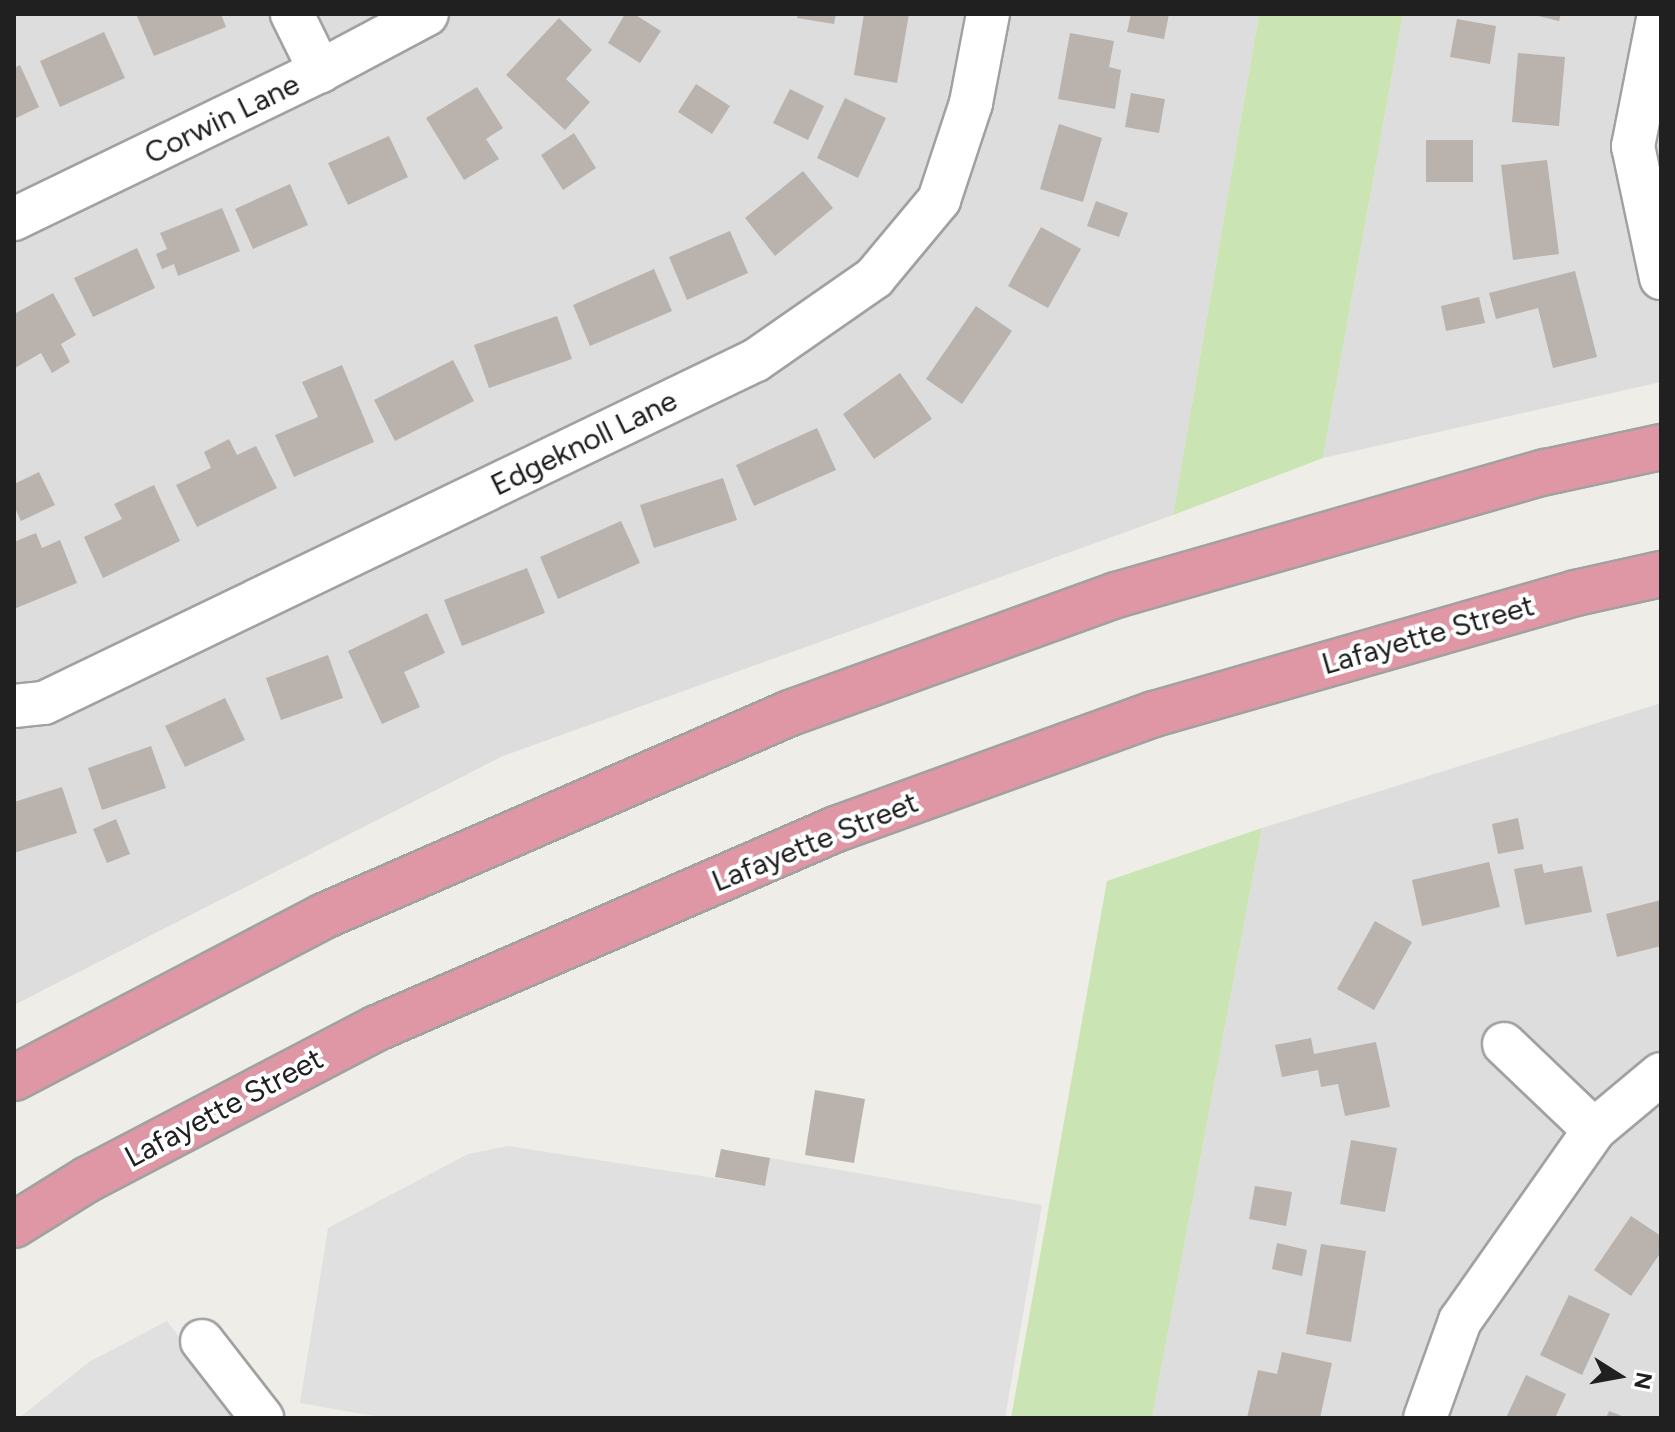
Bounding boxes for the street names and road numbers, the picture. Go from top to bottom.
street label: Corwin Lane [139,66,305,172]
street label: Edgeknoll Lane [485,382,683,504]
street label: Lafayette Street [1318,587,1538,683]
street label: Lafayette Street [707,784,923,900]
street label: Lafayette Street [119,1041,329,1175]

